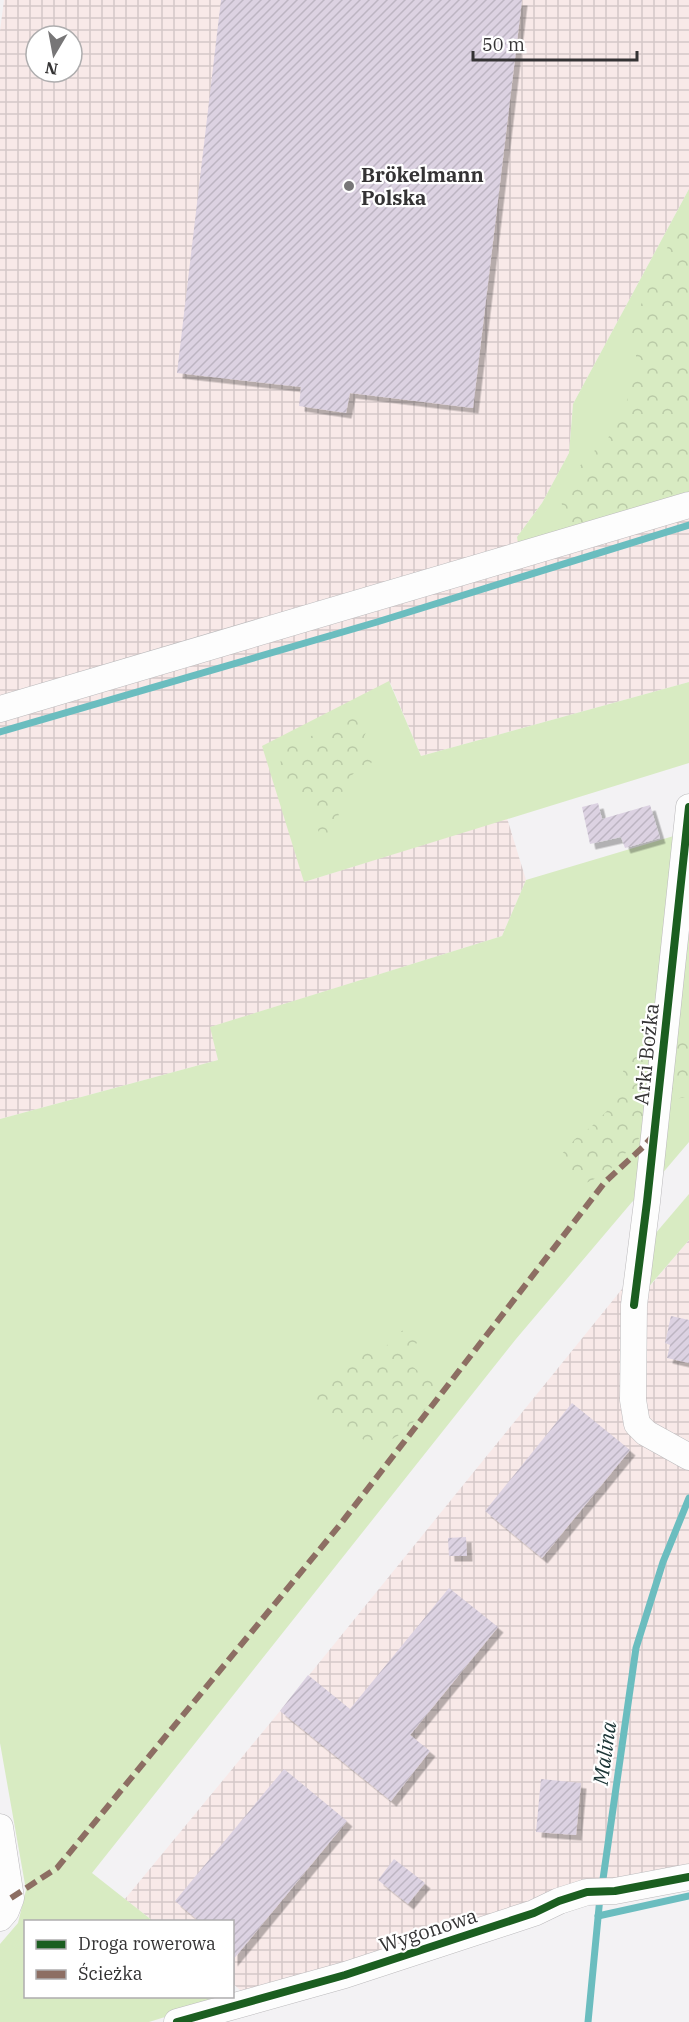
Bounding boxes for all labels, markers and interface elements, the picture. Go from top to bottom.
north arrow [24,24,84,84]
scale bar [473,24,636,62]
text: 50 m [482,33,525,56]
text: N [43,58,59,80]
place label: Brökelmann Polska [361,161,484,211]
marker: Brökelmann Polska [342,179,356,193]
street label: Arki Bożka [627,1002,665,1106]
water label: Malina [586,1719,622,1788]
street label: Wygonowa [375,1901,481,1959]
legend [24,1920,234,1998]
text: Droga rowerowa [78,1932,216,1955]
text: Ścieżka [78,1962,143,1985]

